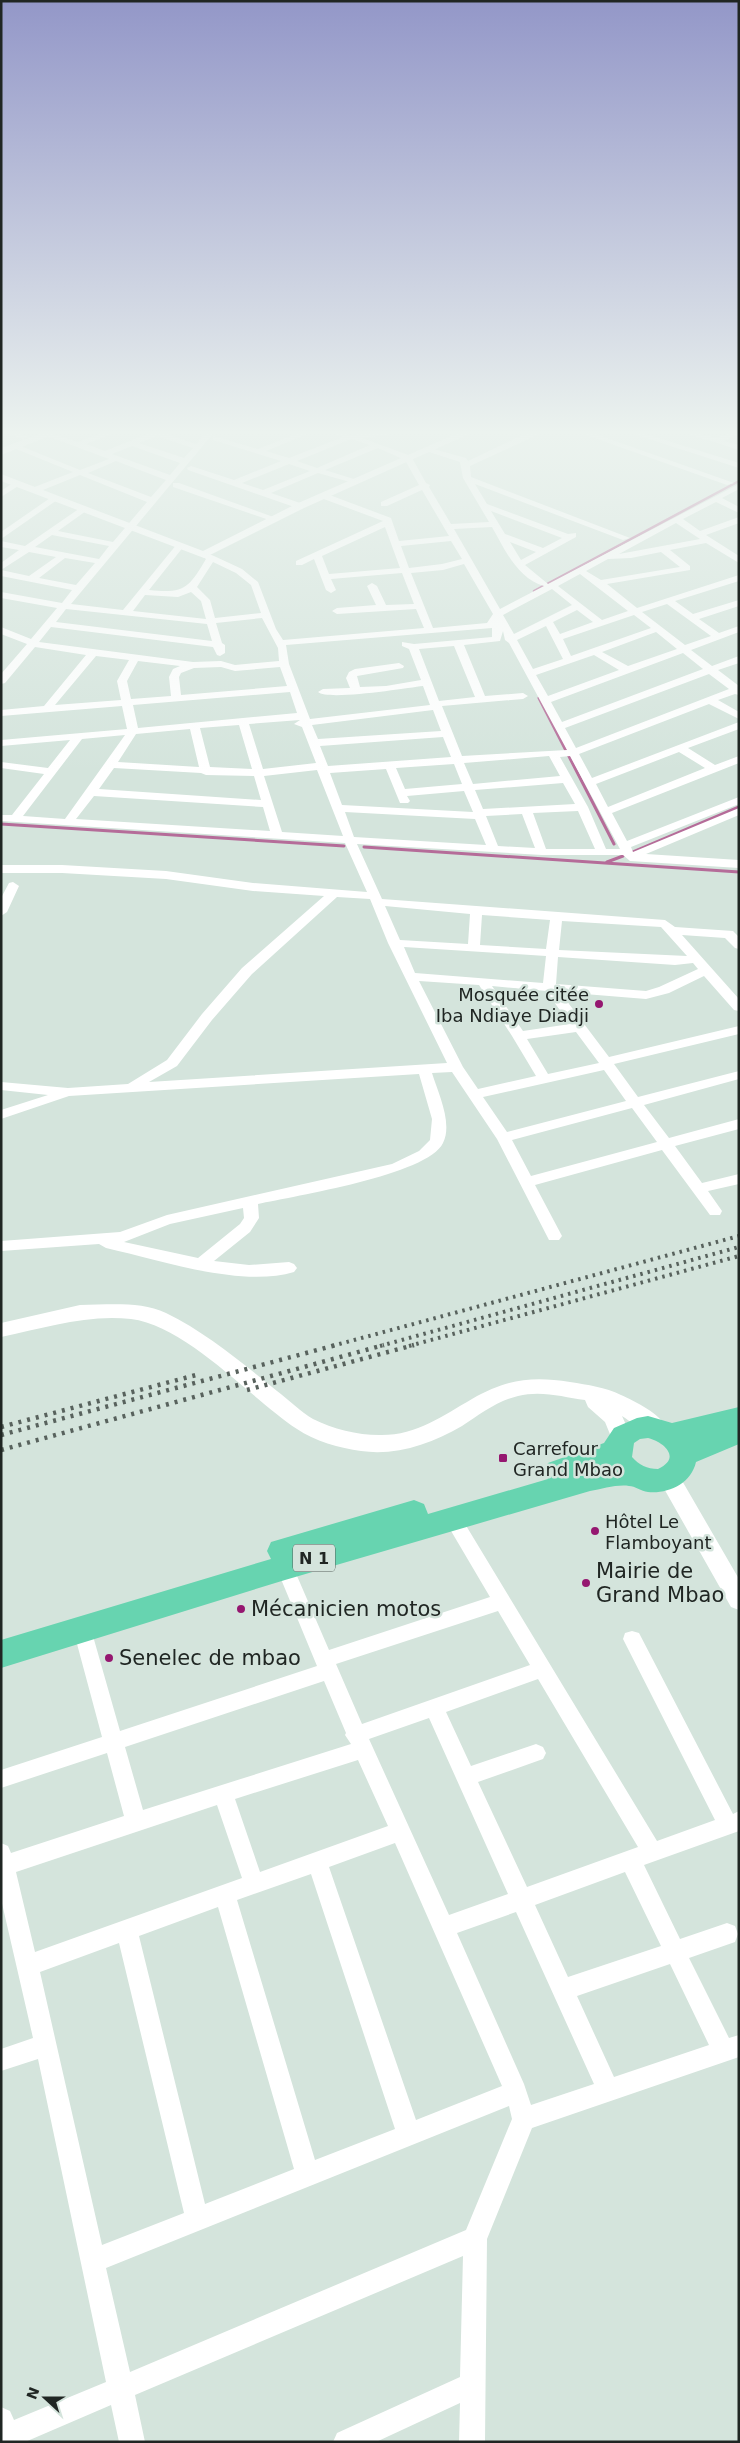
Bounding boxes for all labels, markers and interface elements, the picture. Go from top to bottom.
place label: Mosquée citée Iba Ndiaye Diadji [436,984,589,1026]
marker: Mosquée citée Iba Ndiaye Diadji [593,998,605,1010]
place label: Carrefour Grand Mbao [513,1438,623,1480]
marker: Carrefour Grand Mbao [497,1452,509,1464]
place label: Hôtel Le Flamboyant [605,1511,712,1553]
marker: Hôtel Le Flamboyant [589,1525,601,1537]
road number: N 1 [293,1545,335,1572]
place label: Mairie de Grand Mbao [596,1559,724,1607]
marker: Mairie de Grand Mbao [580,1577,592,1589]
place label: Mécanicien motos [251,1597,441,1621]
marker: Mécanicien motos [235,1603,247,1615]
place label: Senelec de mbao [119,1646,301,1670]
marker: Senelec de mbao [103,1652,115,1664]
north arrow [20,2373,70,2423]
text: N [23,2385,42,2402]

